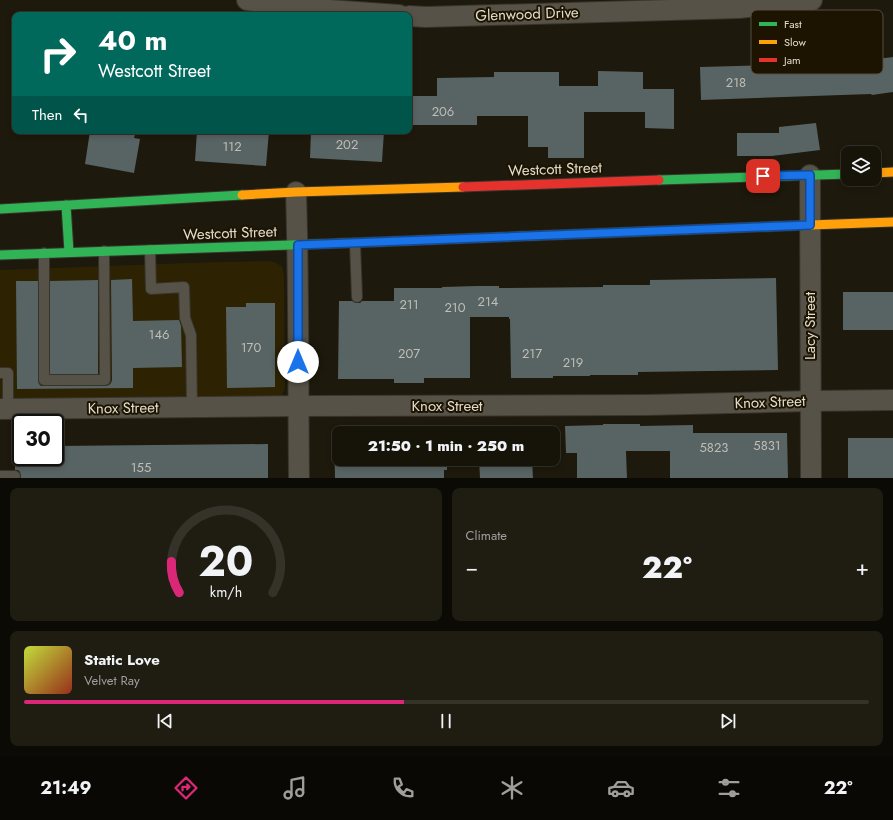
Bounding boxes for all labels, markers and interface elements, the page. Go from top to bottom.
street label: Glenwood Drive [475,1,579,27]
legend [751,10,883,74]
text: Fast [784,16,802,32]
text: 40 m [98,20,167,61]
icon: right [32,28,84,80]
text: Slow [784,34,806,50]
text: Jam [782,52,801,68]
text: Westcott Street [98,58,211,84]
house number: 218 [726,73,746,92]
house number: 206 [432,102,454,121]
text: Then [32,104,62,126]
icon: left [70,104,92,126]
house number: 202 [336,135,358,154]
house number: 112 [222,137,242,156]
map controls [841,146,881,186]
button: layers [841,146,881,186]
street label: Westcott Street [508,156,603,182]
pin [746,159,780,193]
icon: arrive [752,165,774,187]
street label: Westcott Street [183,220,278,246]
house number: 214 [478,292,499,311]
street label: Lacy Street [799,292,821,360]
house number: 211 [399,295,419,314]
house number: 210 [444,298,466,317]
house number: 146 [149,325,169,344]
house number: 170 [241,338,261,357]
position arrow [277,341,319,383]
house number: 207 [398,344,420,363]
house number: 217 [522,344,542,363]
house number: 219 [563,353,583,372]
street label: Knox Street [734,390,806,414]
street label: Knox Street [412,395,483,417]
street label: Knox Street [87,396,159,420]
speed limit sign: 30 [12,414,64,466]
text: 21:50 · 1 min · 250 m [368,435,524,457]
house number: 5831 [753,436,781,455]
house number: 5823 [700,438,728,457]
house number: 155 [131,458,151,477]
text: Climate [466,526,507,545]
text: 20 [198,530,253,591]
text: 22° [642,546,692,589]
text: − [466,551,478,583]
text: + [855,551,869,583]
text: km/h [210,581,242,601]
text: Static Love [84,649,160,671]
text: Velvet Ray [84,671,140,690]
icon: previous [154,710,176,732]
icon: pause [435,710,457,732]
icon: next [717,710,739,732]
icon: directions [172,774,200,802]
icon: music [281,774,309,802]
icon: phone [389,774,417,802]
icon: climate [498,774,526,802]
icon: car [607,774,635,802]
icon: filters [715,774,743,802]
text: 21:49 [40,775,92,801]
text: 22° [824,775,853,801]

